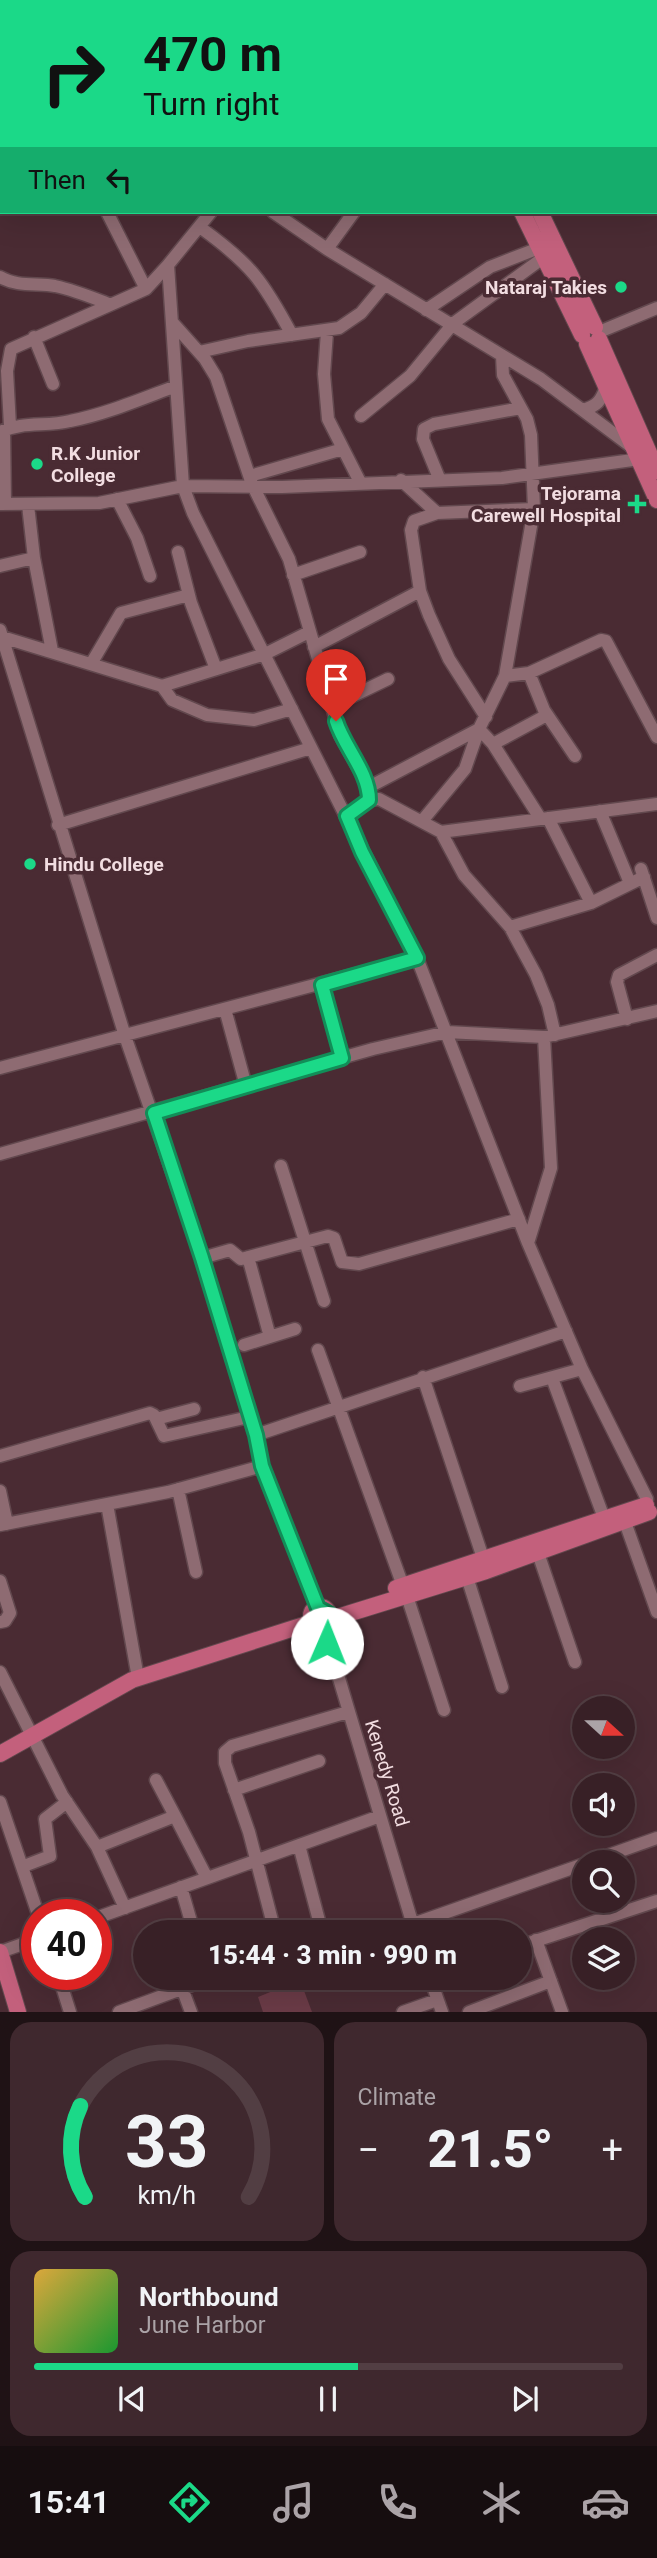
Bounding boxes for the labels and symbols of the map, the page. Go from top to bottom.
place label: Nataraj Takies [485,276,607,299]
marker: Nataraj Takies [613,279,629,295]
place label: R.K Junior College [51,442,140,487]
marker: R.K Junior College [29,456,45,472]
place label: Tejorama Carewell Hospital [471,482,621,527]
marker: Tejorama Carewell Hospital [627,494,647,514]
pin [306,649,366,721]
place label: Hindu College [44,853,164,876]
marker: Hindu College [22,856,38,872]
position arrow [290,1606,364,1680]
north arrow [572,1696,635,1759]
street label: Kenedy Road [360,1717,414,1829]
speed limit sign: 40 [21,1899,112,1990]

